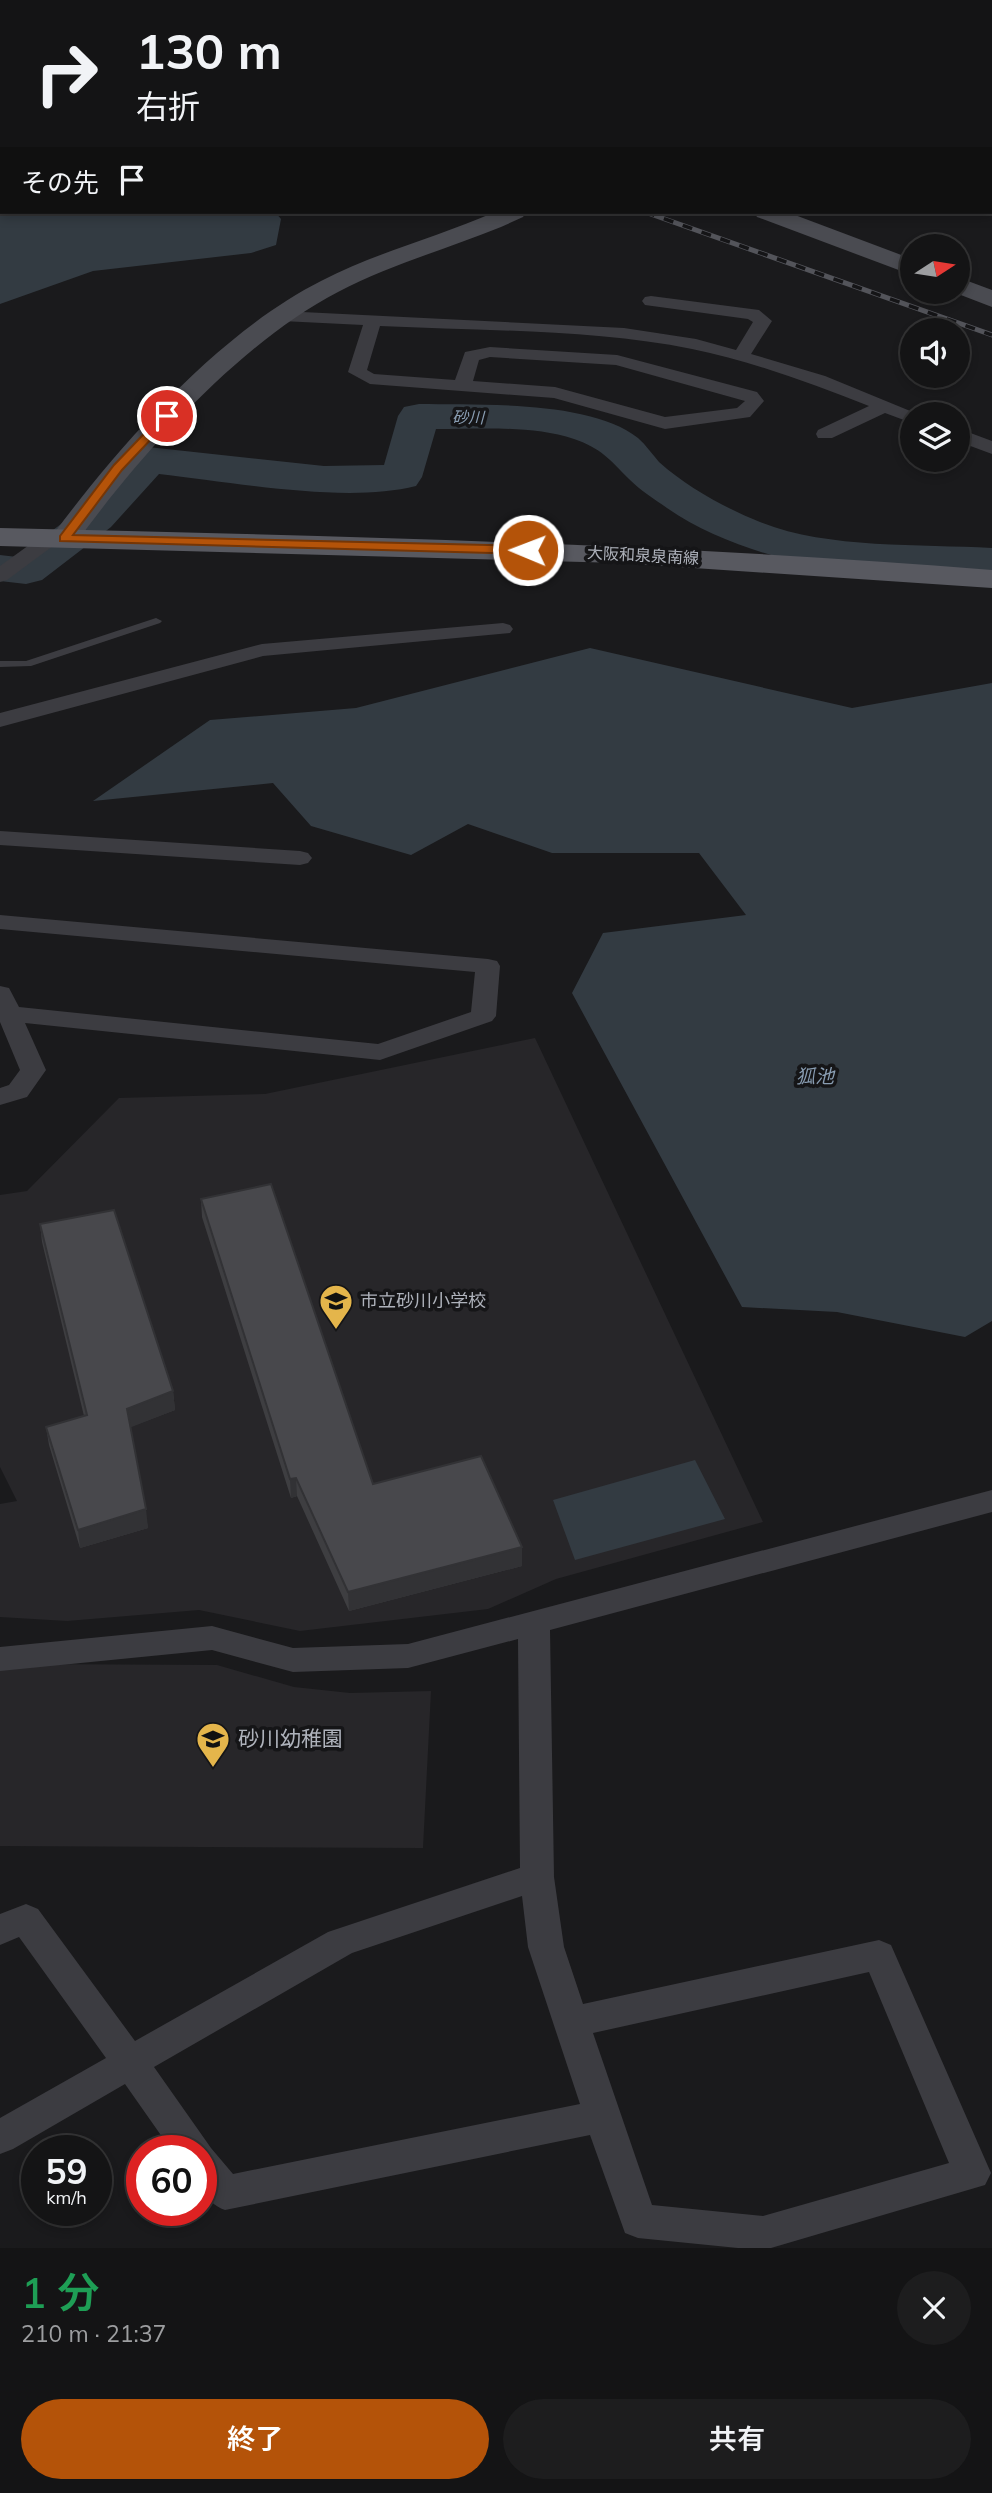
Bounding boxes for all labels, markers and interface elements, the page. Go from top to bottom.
text: 130 m [136,20,282,81]
icon: right [21,28,112,119]
text: 右折 [136,86,200,126]
icon: arrive [113,161,151,199]
text: その先 [21,166,99,199]
north arrow [900,234,970,304]
map controls [900,234,970,472]
button: sound [900,318,970,388]
pin [137,386,197,446]
icon: arrive [148,397,186,435]
button: layers [900,402,970,472]
water label: 砂川 [452,407,486,427]
position arrow [491,513,565,587]
street label: 大阪和泉泉南線 [587,542,699,568]
water label: 狐池 [796,1064,836,1088]
school or university icon: 市立砂川小学校 [317,1282,355,1331]
place label: 市立砂川小学校 [360,1289,486,1312]
school or university icon: 砂川幼稚園 [194,1720,232,1769]
place label: 砂川幼稚園 [238,1725,343,1751]
speed limit sign: 60 [126,2135,217,2226]
text: 59 [45,2149,88,2193]
text: km/h [46,2186,87,2209]
text: 1 分 [21,2266,99,2319]
button: close [897,2271,971,2345]
text: 210 m · 21:37 [21,2319,166,2348]
button: 終了 [21,2399,489,2479]
button: 共有 [503,2399,971,2479]

